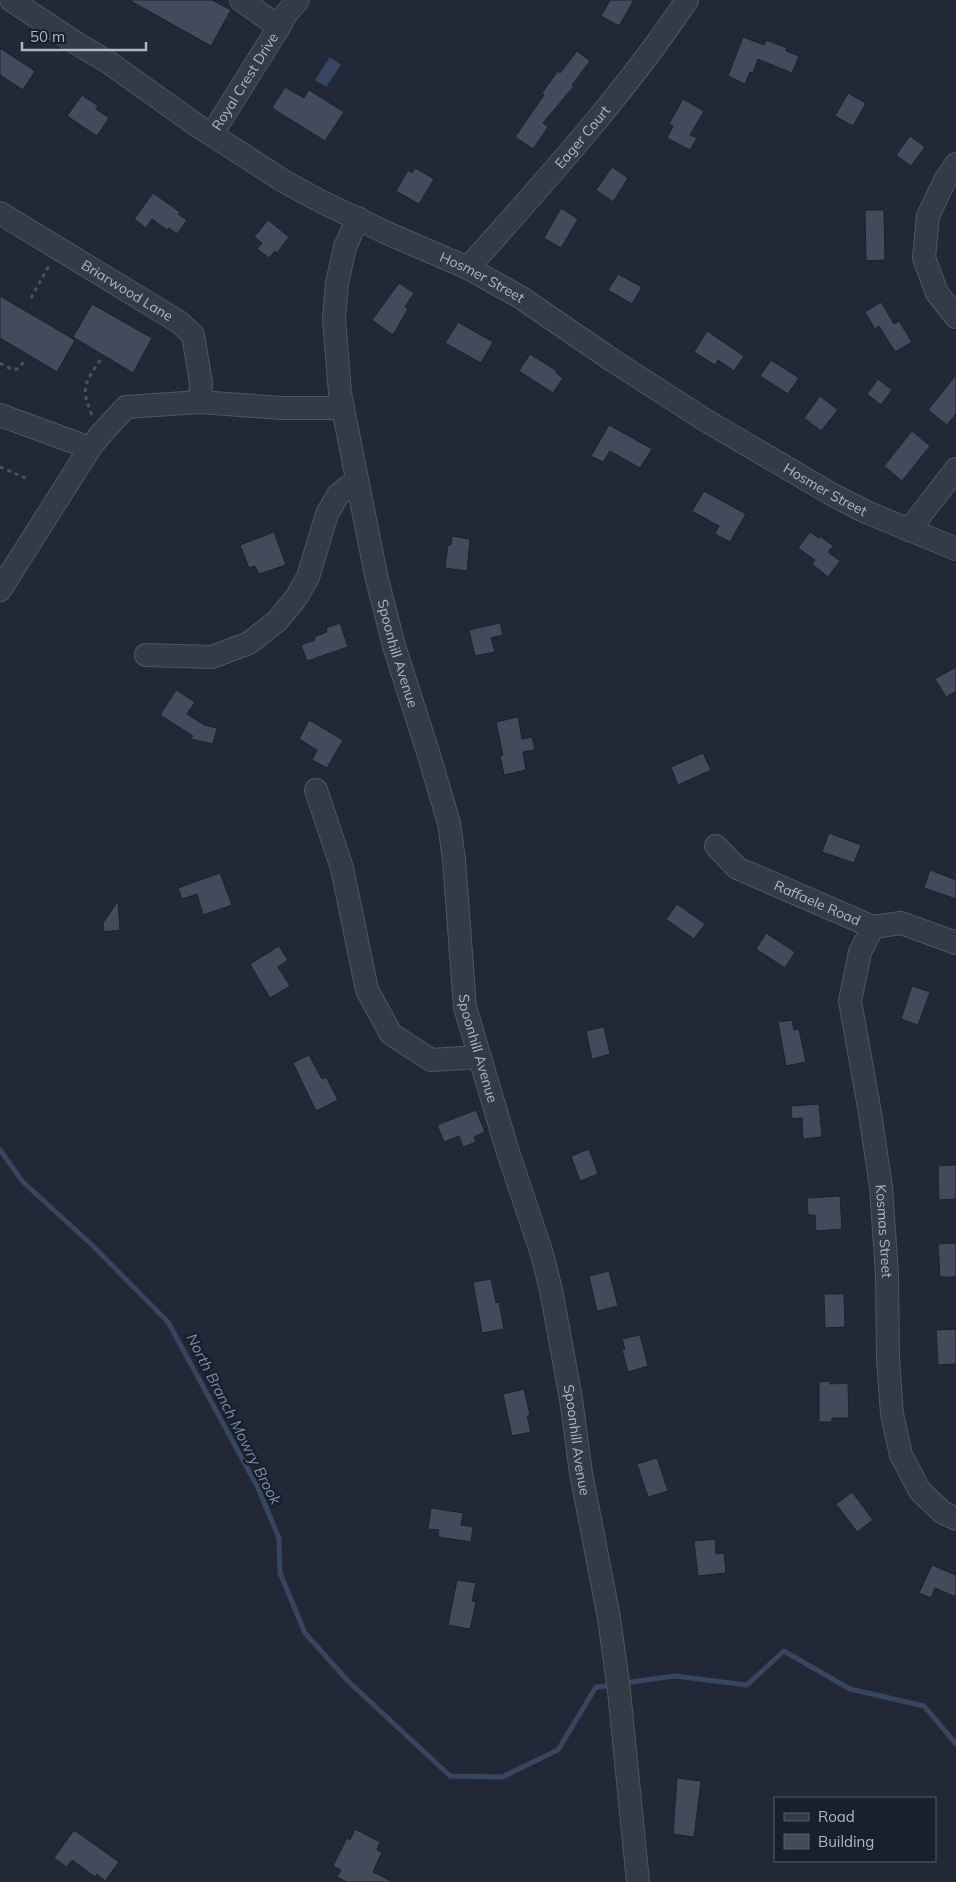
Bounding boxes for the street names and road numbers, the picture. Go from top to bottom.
street label: Royal Crest Drive [208,29,282,134]
street label: Eager Court [551,102,614,172]
street label: Hosmer Street [437,248,528,307]
street label: Briarwood Lane [78,256,176,325]
street label: Hosmer Street [780,459,870,520]
street label: Spoonhill Avenue [374,597,422,710]
street label: Raffaele Road [771,876,863,929]
street label: Spoonhill Avenue [455,993,502,1105]
street label: Kosmas Street [872,1184,896,1278]
street label: Spoonhill Avenue [560,1383,594,1497]

